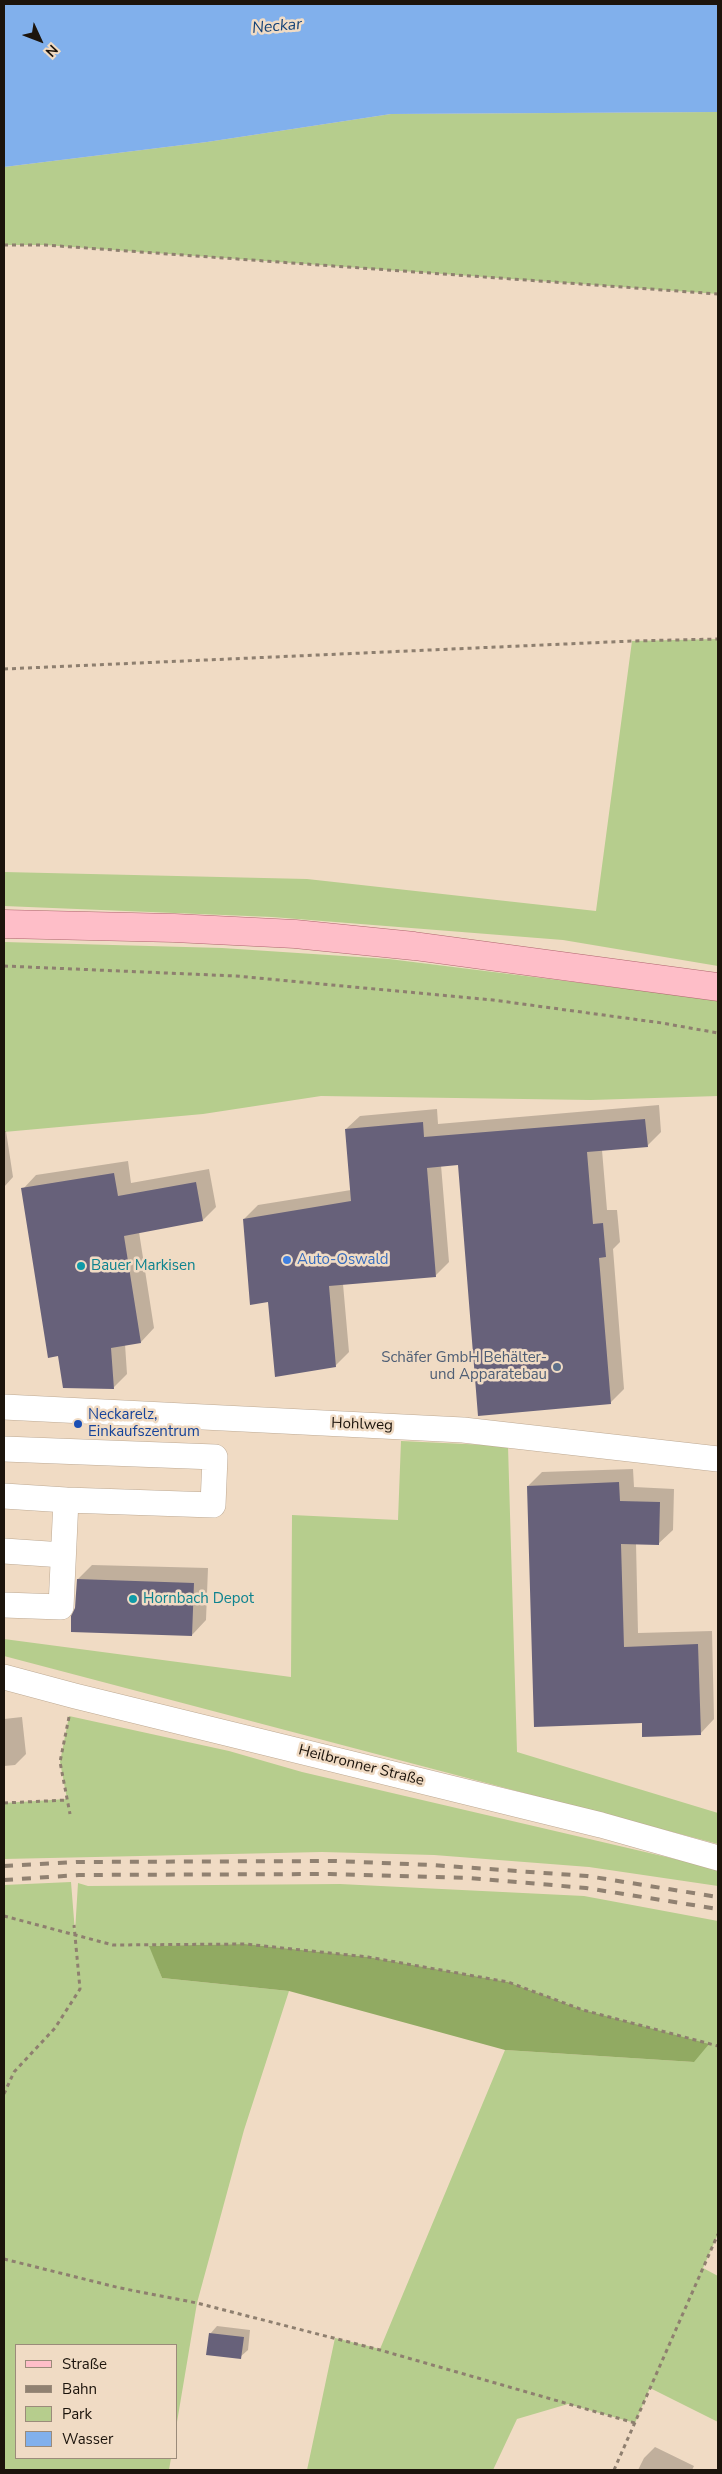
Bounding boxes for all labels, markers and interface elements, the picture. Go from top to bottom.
north arrow [15,15,65,65]
water label: Neckar [251,15,303,39]
text: N [41,40,62,61]
place label: Auto-Oswald [297,1251,389,1269]
marker: Auto-Oswald [281,1254,293,1266]
place label: Bauer Markisen [91,1257,196,1275]
marker: Bauer Markisen [75,1260,87,1272]
place label: Schäfer GmbH Behälter- und Apparatebau [381,1349,547,1384]
marker: Schäfer GmbH Behälter- und Apparatebau [551,1361,563,1373]
place label: Neckarelz, Einkaufszentrum [88,1406,200,1441]
street label: Hohlweg [331,1415,393,1435]
marker: Neckarelz, Einkaufszentrum [72,1418,84,1430]
place label: Hornbach Depot [143,1590,254,1608]
marker: Hornbach Depot [127,1593,139,1605]
street label: Heilbronner Straße [296,1742,426,1790]
legend [15,2344,178,2459]
text: Straße [62,2354,107,2374]
text: Bahn [62,2379,97,2399]
text: Park [62,2404,92,2424]
text: Wasser [62,2429,113,2449]

